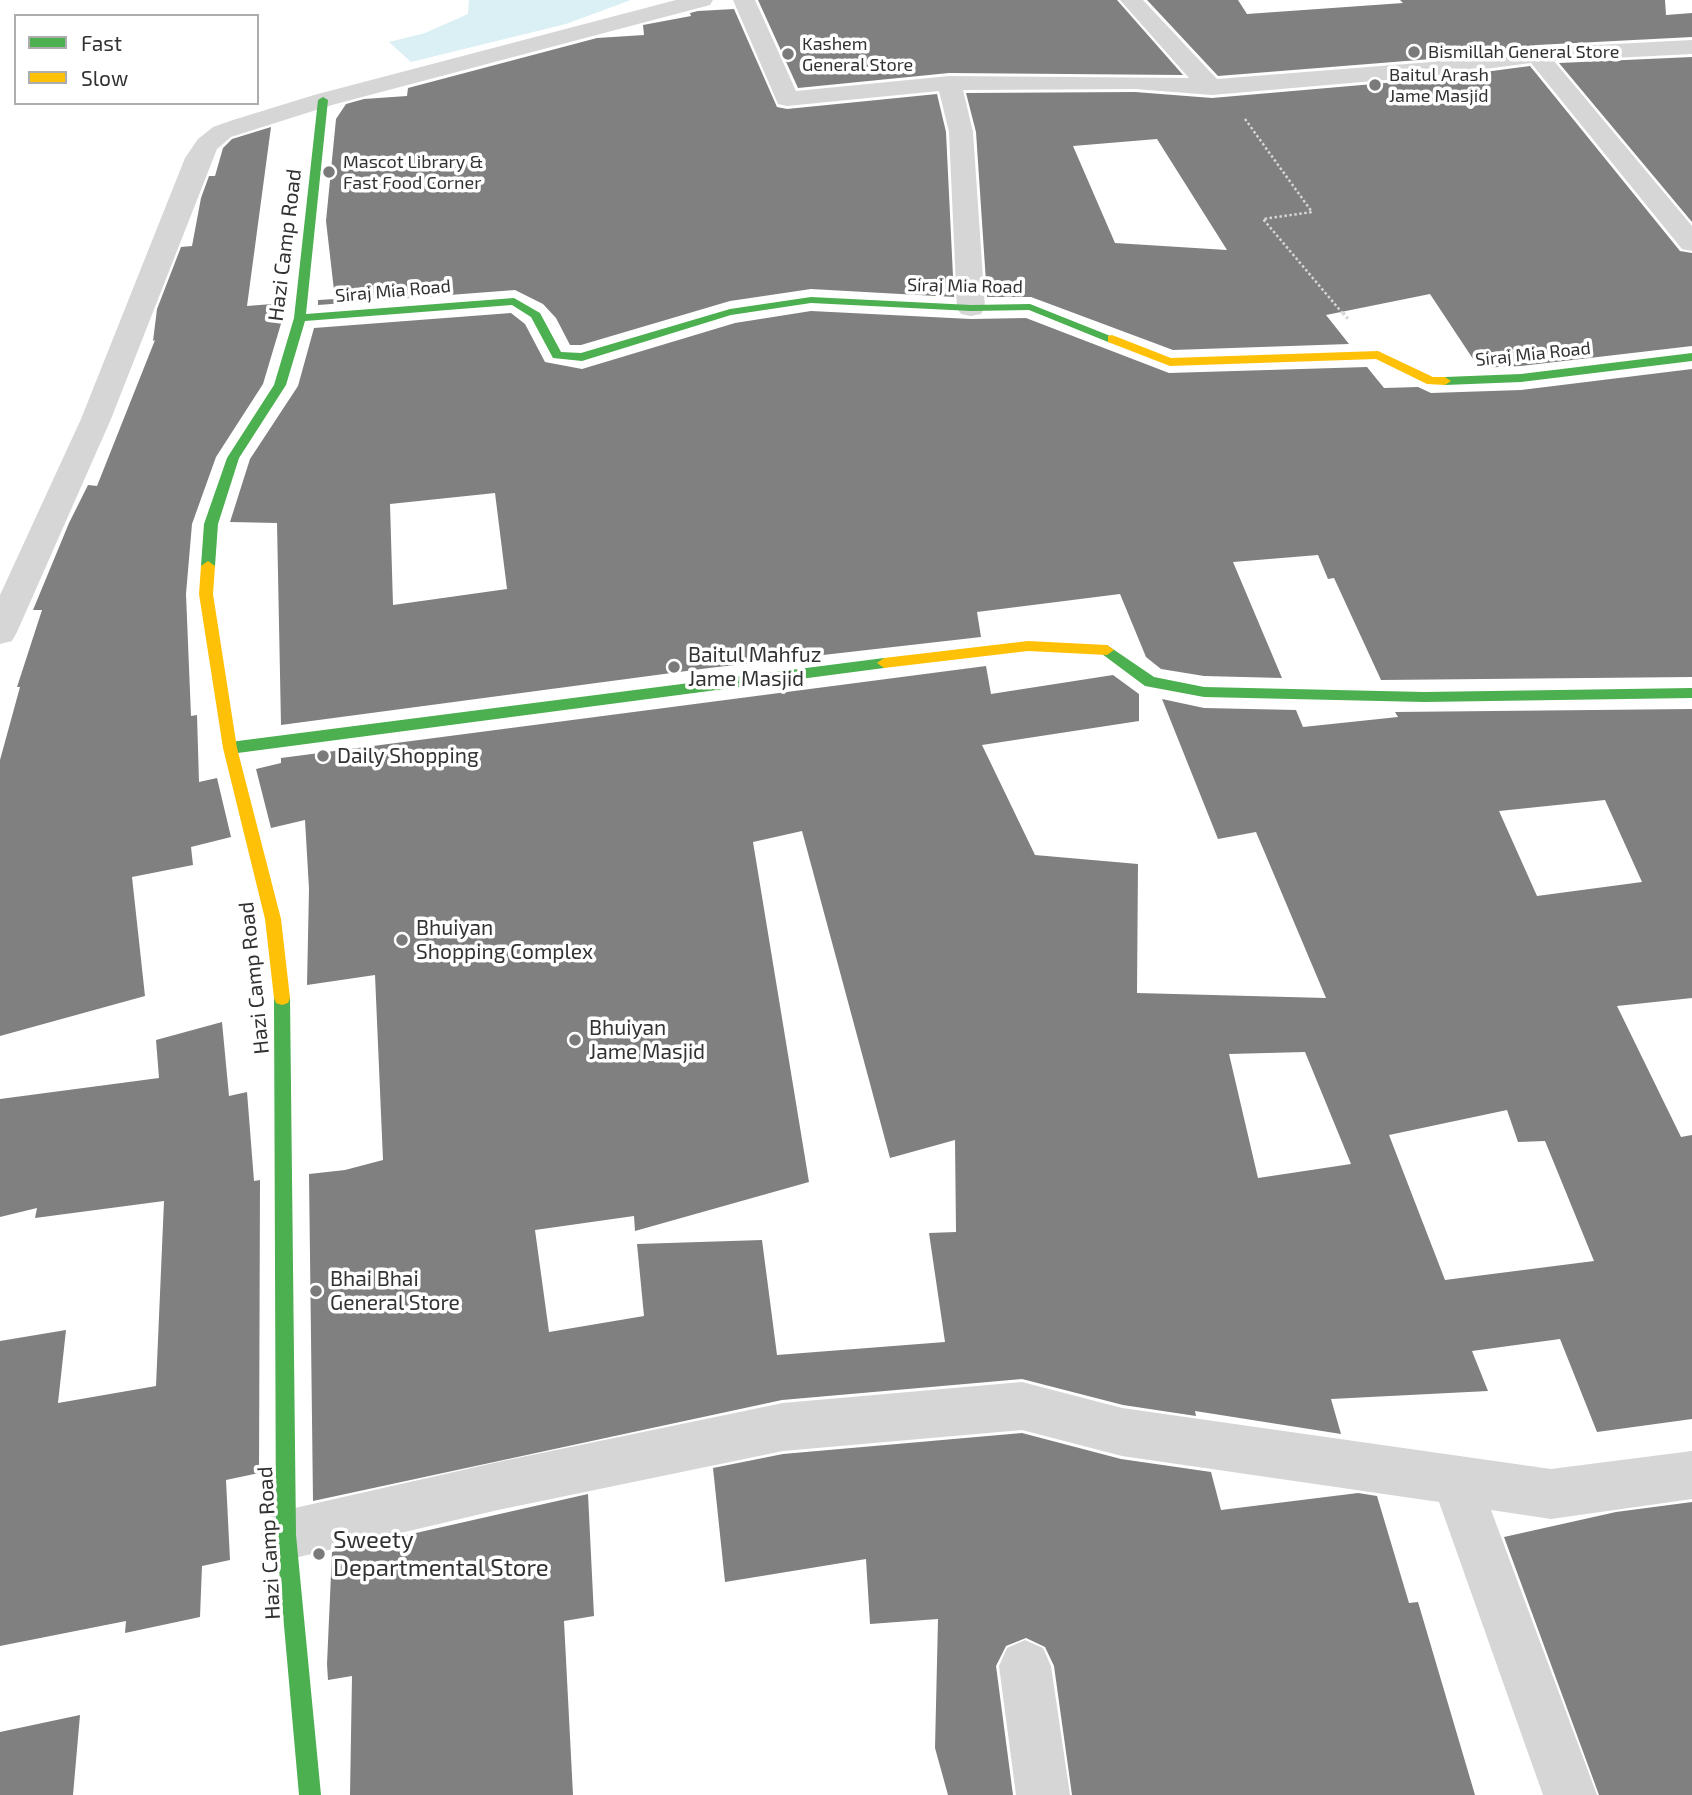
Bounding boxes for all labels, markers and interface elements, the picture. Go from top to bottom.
legend [14,14,259,105]
text: Fast [81,30,122,55]
place label: Kashem General Store [802,33,913,76]
place label: Bismillah General Store [1428,41,1619,63]
marker: Bismillah General Store [1406,44,1422,60]
marker: Kashem General Store [780,46,796,62]
place label: Baitul Arash Jame Masjid [1389,64,1489,106]
text: Slow [81,65,128,90]
marker: Baitul Arash Jame Masjid [1367,77,1383,93]
place label: Mascot Library & Fast Food Corner [343,151,483,194]
marker: Mascot Library & Fast Food Corner [321,164,337,180]
street label: Hazi Camp Road [263,167,307,323]
street label: Siraj Mia Road [907,274,1023,298]
street label: Siraj Mia Road [334,275,452,307]
street label: Siraj Mia Road [1474,337,1592,371]
place label: Baitul Mahfuz Jame Masjid [688,642,821,692]
marker: Baitul Mahfuz Jame Masjid [666,659,682,675]
place label: Daily Shopping [337,743,479,769]
marker: Daily Shopping [315,748,331,764]
street label: Hazi Camp Road [233,900,275,1056]
place label: Bhuiyan Shopping Complex [416,915,593,965]
marker: Bhuiyan Shopping Complex [394,932,410,948]
place label: Bhuiyan Jame Masjid [589,1015,705,1065]
marker: Bhuiyan Jame Masjid [567,1032,583,1048]
place label: Bhai Bhai General Store [330,1266,460,1316]
marker: Bhai Bhai General Store [308,1283,324,1299]
street label: Hazi Camp Road [252,1466,286,1620]
place label: Sweety Departmental Store [333,1526,549,1582]
marker: Sweety Departmental Store [311,1546,327,1562]

